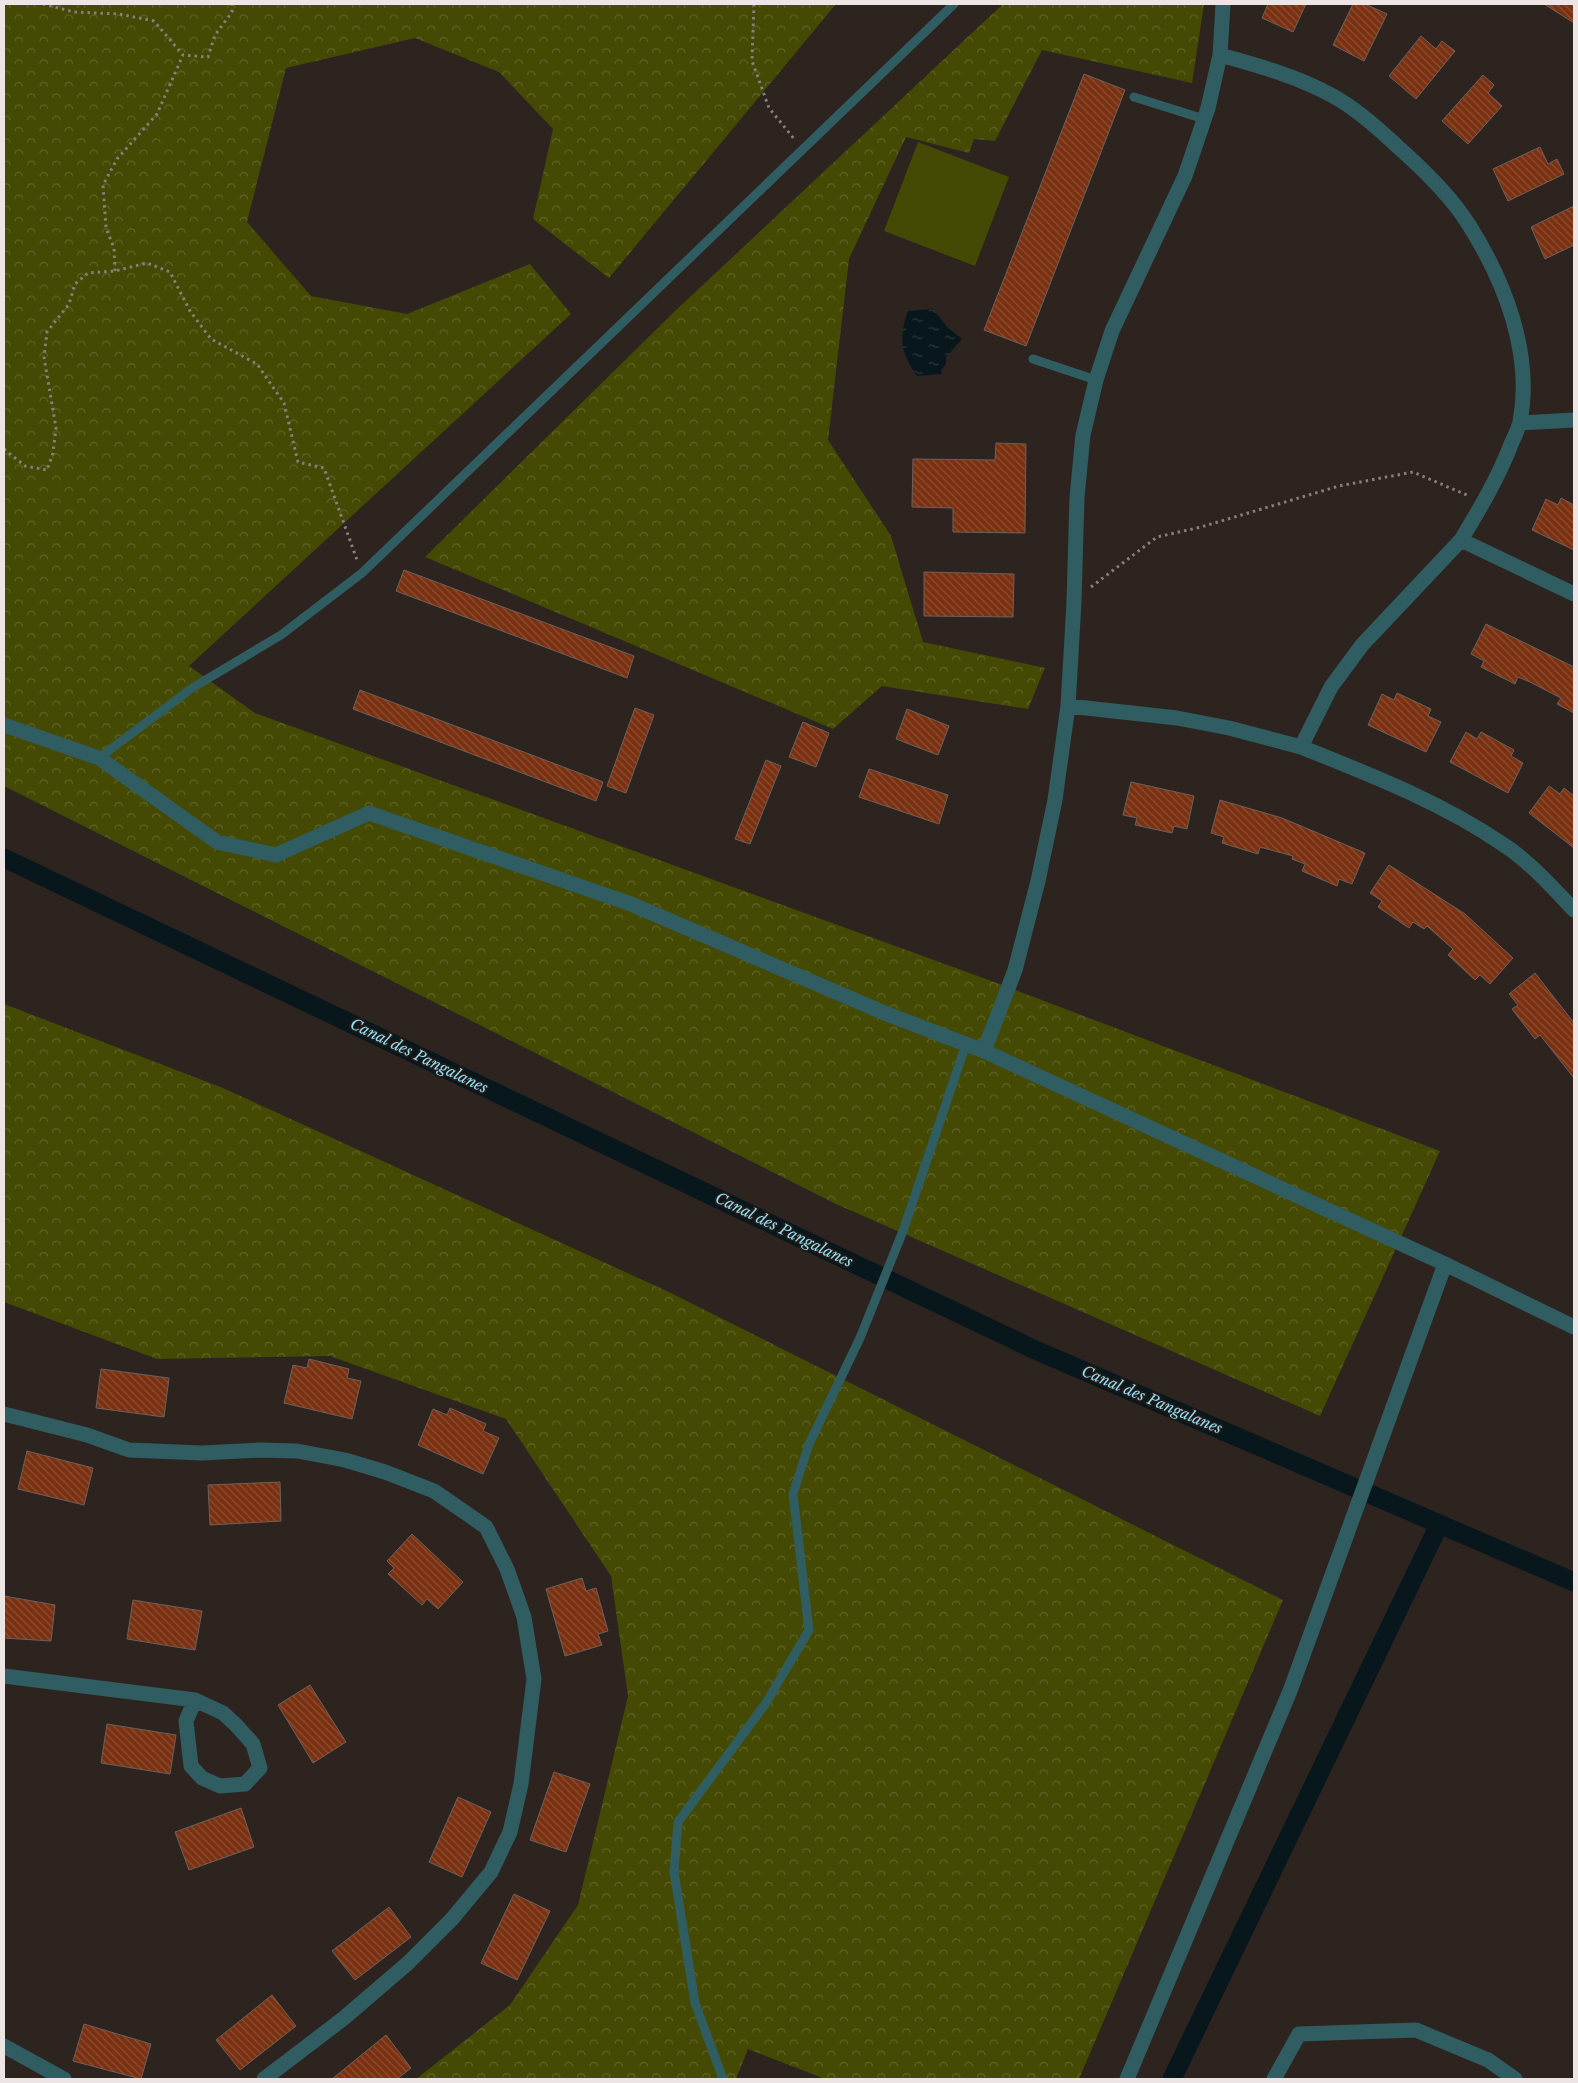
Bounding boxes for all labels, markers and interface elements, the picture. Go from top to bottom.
water label: Canal des Pangalanes [347,1014,491,1097]
water label: Canal des Pangalanes [712,1188,856,1271]
water label: Canal des Pangalanes [1079,1361,1226,1438]

